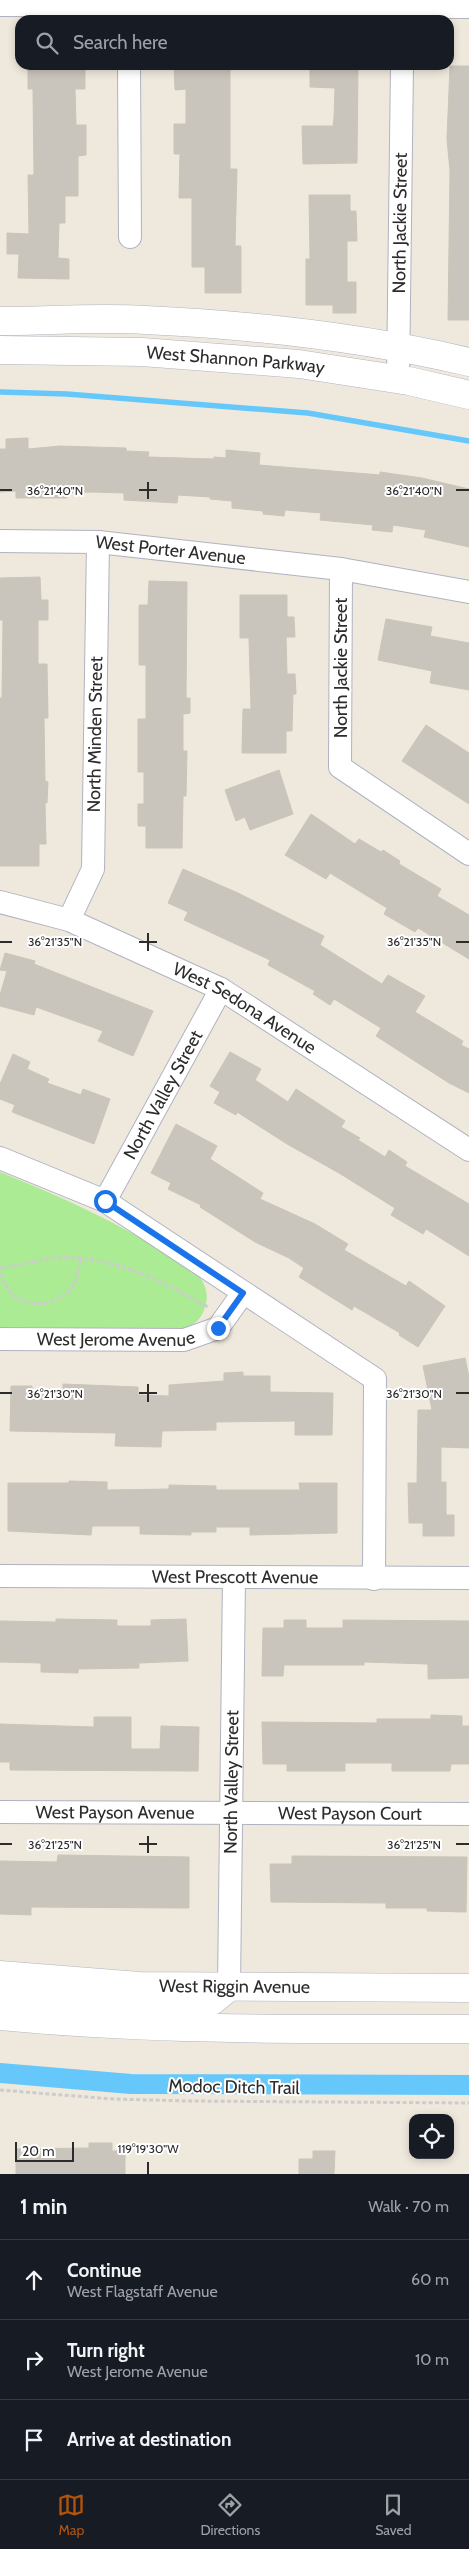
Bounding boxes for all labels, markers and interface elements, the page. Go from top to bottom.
search box [15,15,454,70]
icon: search [33,29,61,57]
text: Search here [73,31,167,54]
street label: North Jackie Street [388,153,412,293]
street label: West Shannon Parkway [146,341,326,379]
text: 36°21'40"N [27,483,83,498]
text: 36°21'40"N [386,483,442,498]
street label: West Porter Avenue [94,531,247,569]
street label: North Jackie Street [330,598,352,738]
street label: North Minden Street [83,656,107,813]
text: 36°21'35"N [28,934,82,949]
text: 36°21'35"N [387,934,441,949]
street label: West Sedona Avenue [169,958,320,1059]
street label: North Valley Street [119,1026,207,1163]
route start [94,1190,117,1213]
route end [207,1317,230,1340]
street label: West Jerome Avenue [37,1326,198,1351]
text: 36°21'30"N [27,1386,83,1401]
text: 36°21'30"N [386,1386,442,1401]
street label: West Prescott Avenue [152,1566,318,1588]
street label: North Valley Street [220,1710,243,1854]
street label: West Payson Avenue [35,1801,195,1824]
street label: West Payson Court [278,1802,422,1825]
text: 36°21'25"N [28,1837,82,1852]
text: 36°21'25"N [387,1837,441,1852]
street label: West Riggin Avenue [159,1975,310,1998]
street label: Modoc Ditch Trail [168,2075,301,2099]
map controls [409,2114,454,2159]
button: locate [409,2114,454,2159]
scale bar [15,2139,74,2162]
text: 119°19'30"W [117,2141,179,2156]
text: 20 m [22,2142,55,2160]
text: 1 min [20,2194,67,2219]
text: Walk · 70 m [368,2197,449,2216]
text: Continue [67,2259,141,2282]
icon: ahead [20,2266,48,2294]
text: 60 m [411,2270,449,2289]
text: West Flagstaff Avenue [67,2282,218,2301]
text: Turn right [67,2339,145,2362]
icon: right [20,2346,48,2374]
text: 10 m [415,2350,449,2369]
text: West Jerome Avenue [67,2362,208,2381]
icon: arrive [20,2426,48,2454]
text: Arrive at destination [67,2428,231,2451]
tab: Map [57,2491,85,2539]
tab: Directions [200,2491,260,2539]
tab: Saved [375,2491,412,2539]

